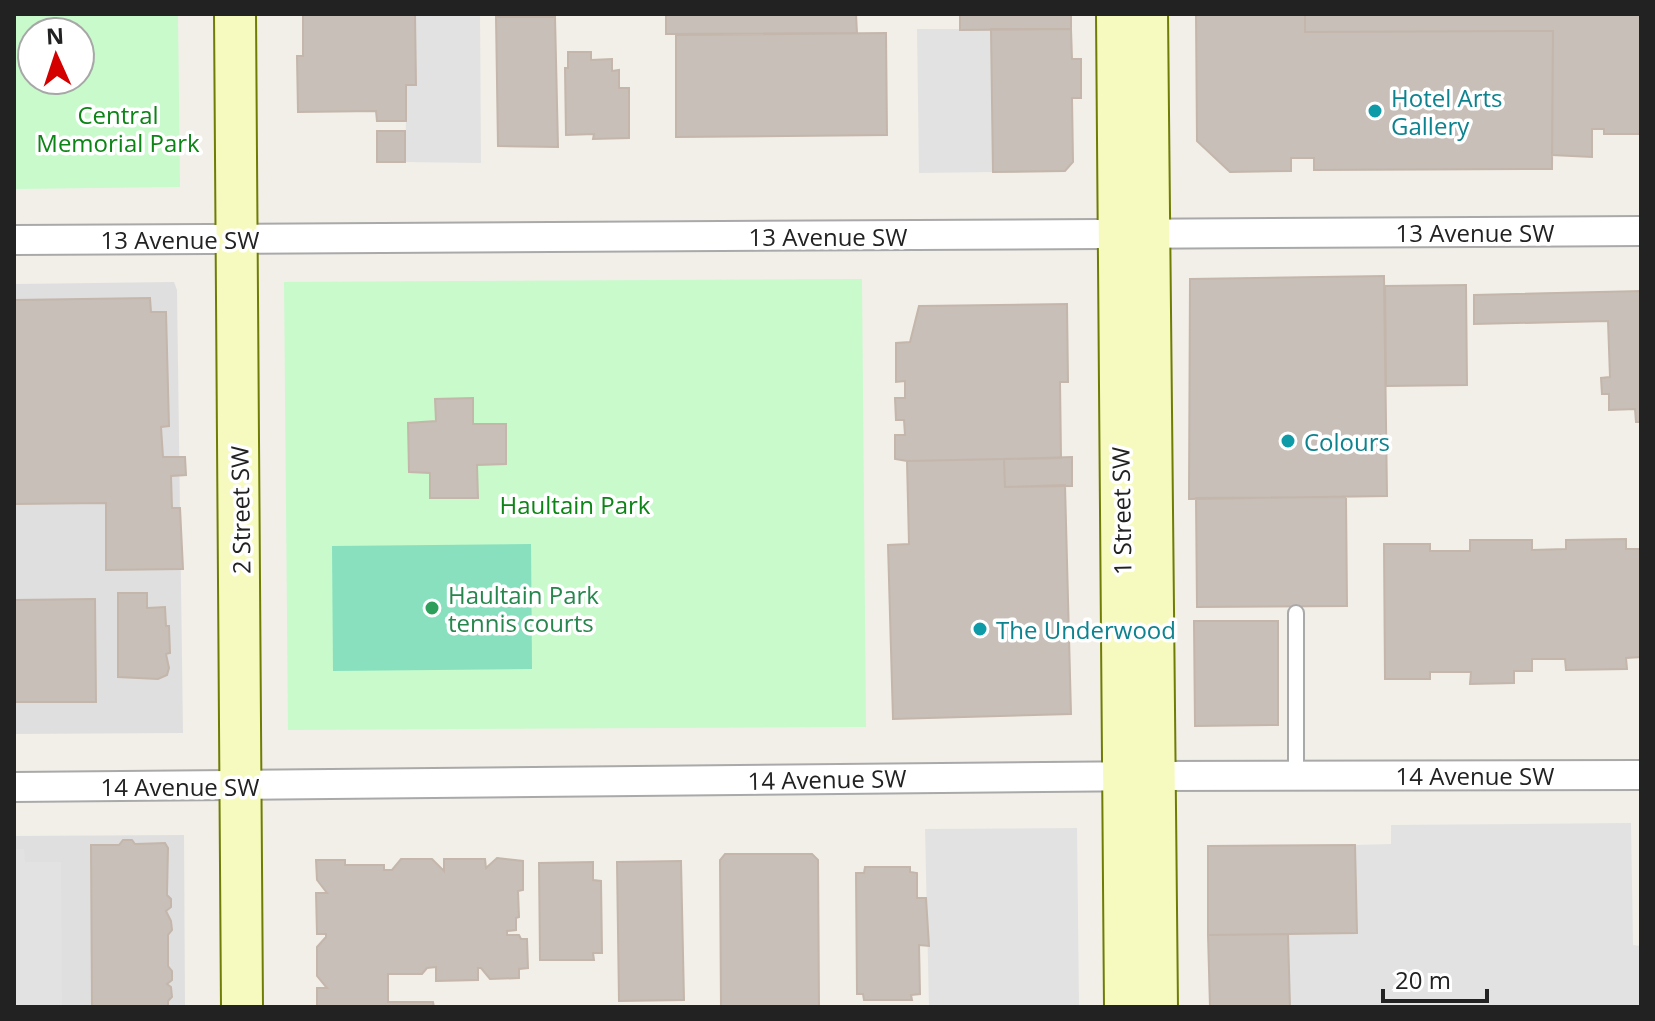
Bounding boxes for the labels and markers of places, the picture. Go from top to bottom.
place label: Hotel Arts Gallery [1391,81,1502,142]
marker: Hotel Arts Gallery [1366,102,1384,120]
place label: Colours [1304,425,1390,458]
marker: Colours [1279,432,1297,450]
place label: Haultain Park tennis courts [448,578,599,639]
marker: Haultain Park tennis courts [423,599,441,617]
place label: The Underwood [996,613,1176,646]
marker: The Underwood [971,620,989,638]

